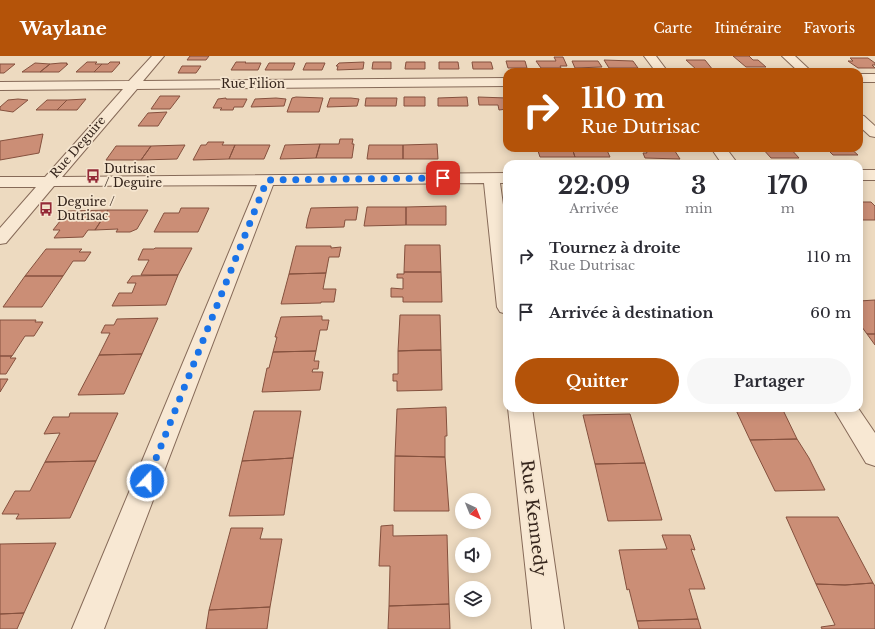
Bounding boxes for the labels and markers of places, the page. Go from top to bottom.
place label: Dutrisac / Deguire [104,161,162,190]
pin [426,161,460,195]
bus stop icon: Dutrisac / Deguire [85,168,101,184]
place label: Deguire / Dutrisac [57,194,115,223]
bus stop icon: Deguire / Dutrisac [38,201,54,217]

